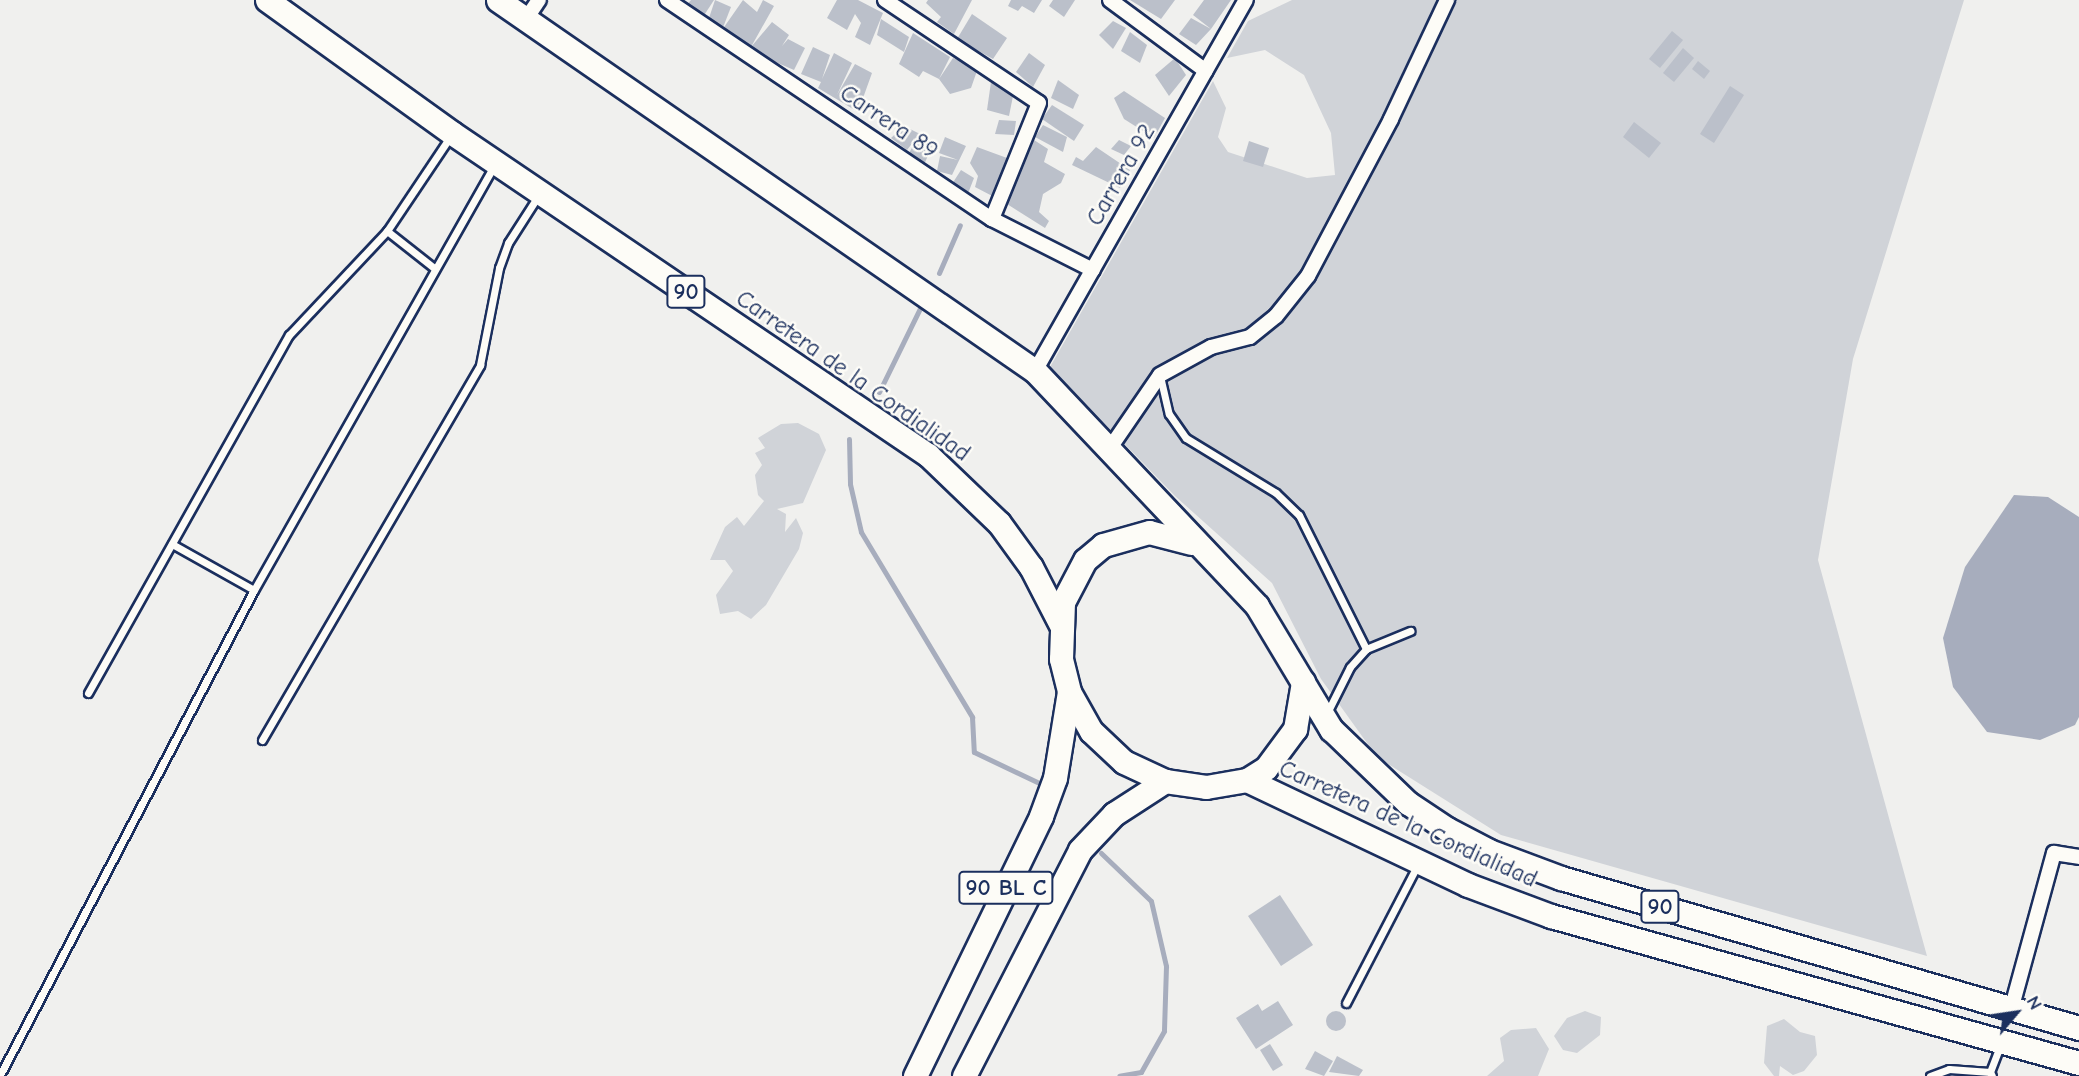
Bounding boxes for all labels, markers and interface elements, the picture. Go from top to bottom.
street label: Carrera 89 [834,79,944,165]
street label: Carrera 92 [1080,119,1162,231]
road number: 90 [665,272,707,312]
street label: Carretera de la Cordialidad [730,284,976,468]
street label: Carretera de la Cordialidad [1275,754,1541,894]
road number: 90 BL C [957,868,1055,908]
road number: 90 [1639,888,1681,926]
north arrow [1981,978,2051,1048]
text: N [2022,992,2047,1014]

